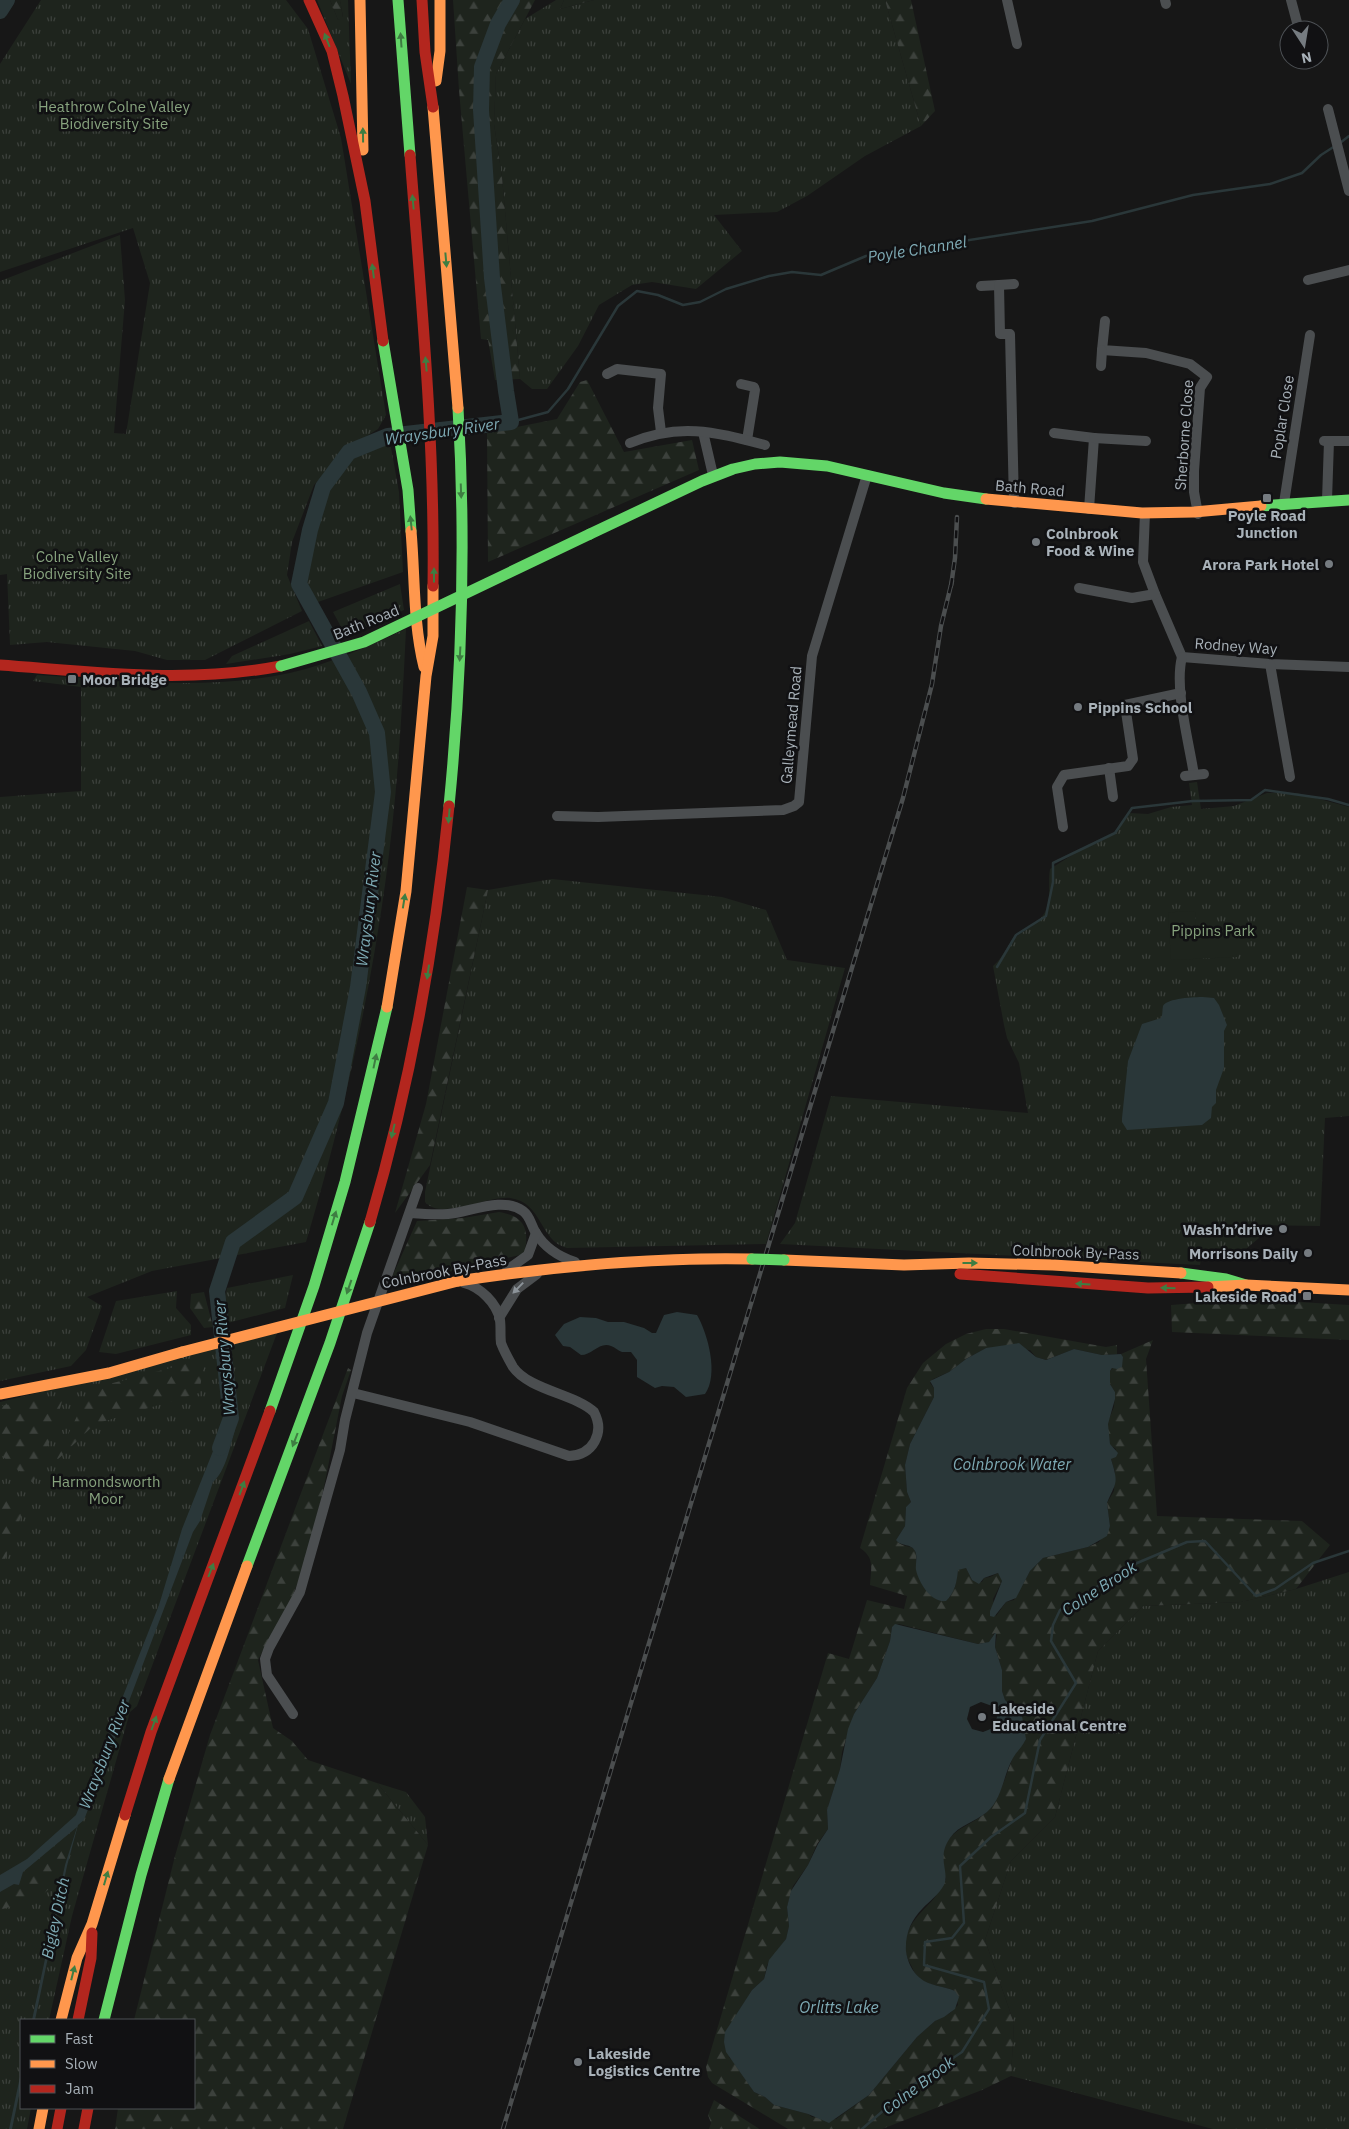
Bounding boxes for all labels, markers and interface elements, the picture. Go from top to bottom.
north arrow [1279,20,1329,70]
one-way arrow [323,32,330,47]
one-way arrow [396,32,404,48]
text: N [1300,48,1314,68]
park label: Heathrow Colne Valley Biodiversity Site [38,97,190,133]
one-way arrow [359,126,367,142]
one-way arrow [409,194,417,210]
water label: Poyle Channel [866,231,969,267]
one-way arrow [442,253,450,269]
one-way arrow [369,263,377,279]
one-way arrow [422,356,430,372]
street label: Poplar Close [1266,374,1298,460]
street label: Sherborne Close [1171,379,1197,491]
water label: Wraysbury River [383,413,502,449]
street label: Bath Road [994,476,1066,500]
one-way arrow [457,484,465,500]
marker: Poyle Road Junction [1261,492,1273,504]
place label: Poyle Road Junction [1228,506,1306,542]
one-way arrow [407,515,415,531]
place label: Colnbrook Food & Wine [1046,524,1135,560]
marker: Colnbrook Food & Wine [1030,536,1042,548]
park label: Colne Valley Biodiversity Site [23,547,131,583]
place label: Arora Park Hotel [1202,555,1319,574]
marker: Arora Park Hotel [1323,558,1335,570]
one-way arrow [430,567,438,583]
street label: Bath Road [330,600,402,644]
street label: Rodney Way [1194,634,1278,658]
one-way arrow [456,646,464,662]
street label: Galleymead Road [776,665,806,785]
place label: Moor Bridge [82,670,167,689]
marker: Moor Bridge [66,673,78,685]
place label: Pippins School [1088,698,1193,717]
marker: Pippins School [1072,701,1084,713]
one-way arrow [445,808,453,824]
water label: Wraysbury River [351,849,385,967]
one-way arrow [401,893,409,909]
park label: Pippins Park [1171,921,1255,940]
one-way arrow [423,965,431,981]
one-way arrow [372,1052,380,1068]
one-way arrow [389,1123,397,1139]
one-way arrow [331,1210,339,1225]
place label: Wash’n’drive [1182,1220,1273,1239]
marker: Wash’n’drive [1277,1223,1289,1235]
street label: Colnbrook By-Pass [1012,1240,1140,1264]
place label: Morrisons Daily [1189,1244,1298,1263]
marker: Morrisons Daily [1302,1247,1314,1259]
street label: Colnbrook By-Pass [380,1250,508,1292]
one-way arrow [962,1259,978,1267]
one-way arrow [1075,1279,1091,1287]
one-way arrow [345,1280,352,1295]
one-way arrow [512,1282,524,1294]
one-way arrow [1160,1284,1176,1292]
place label: Lakeside Road [1195,1287,1297,1306]
marker: Lakeside Road [1301,1290,1313,1302]
water label: Wraysbury River [209,1299,239,1416]
one-way arrow [291,1433,298,1448]
water label: Colnbrook Water [953,1454,1072,1474]
park label: Harmondsworth Moor [51,1472,161,1508]
one-way arrow [239,1480,246,1495]
water label: Colne Brook [1058,1556,1141,1620]
one-way arrow [207,1562,215,1577]
water label: Wraysbury River [74,1695,134,1811]
place label: Lakeside Educational Centre [992,1699,1127,1735]
marker: Lakeside Educational Centre [976,1711,988,1723]
one-way arrow [151,1715,158,1730]
one-way arrow [103,1870,111,1885]
water label: Bigley Ditch [37,1875,73,1961]
one-way arrow [69,1965,77,1980]
water label: Orlitts Lake [799,1997,879,2017]
legend [20,2019,195,2109]
text: Fast [65,2029,93,2048]
place label: Lakeside Logistics Centre [588,2044,700,2080]
water label: Colne Brook [878,2051,959,2119]
text: Slow [65,2054,98,2073]
marker: Lakeside Logistics Centre [572,2056,584,2068]
text: Jam [65,2079,94,2098]

